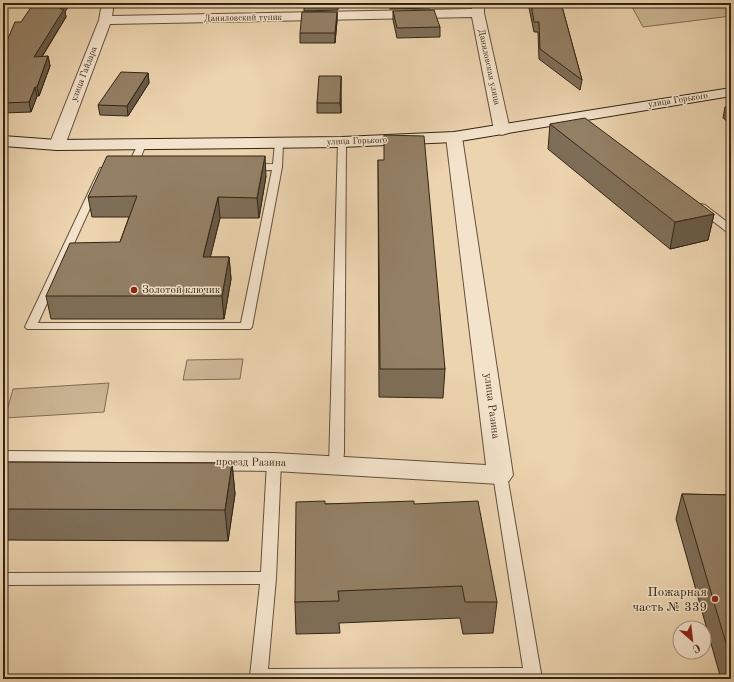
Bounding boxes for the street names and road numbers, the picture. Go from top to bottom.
street label: Даниловский тупик [204,13,283,23]
street label: Даниловская улица [477,28,502,106]
street label: улица Гайдара [69,45,99,103]
street label: улица Горького [647,91,709,109]
street label: улица Горького [327,135,388,147]
street label: улица Разина [482,372,501,440]
street label: проезд Разина [216,457,287,469]

